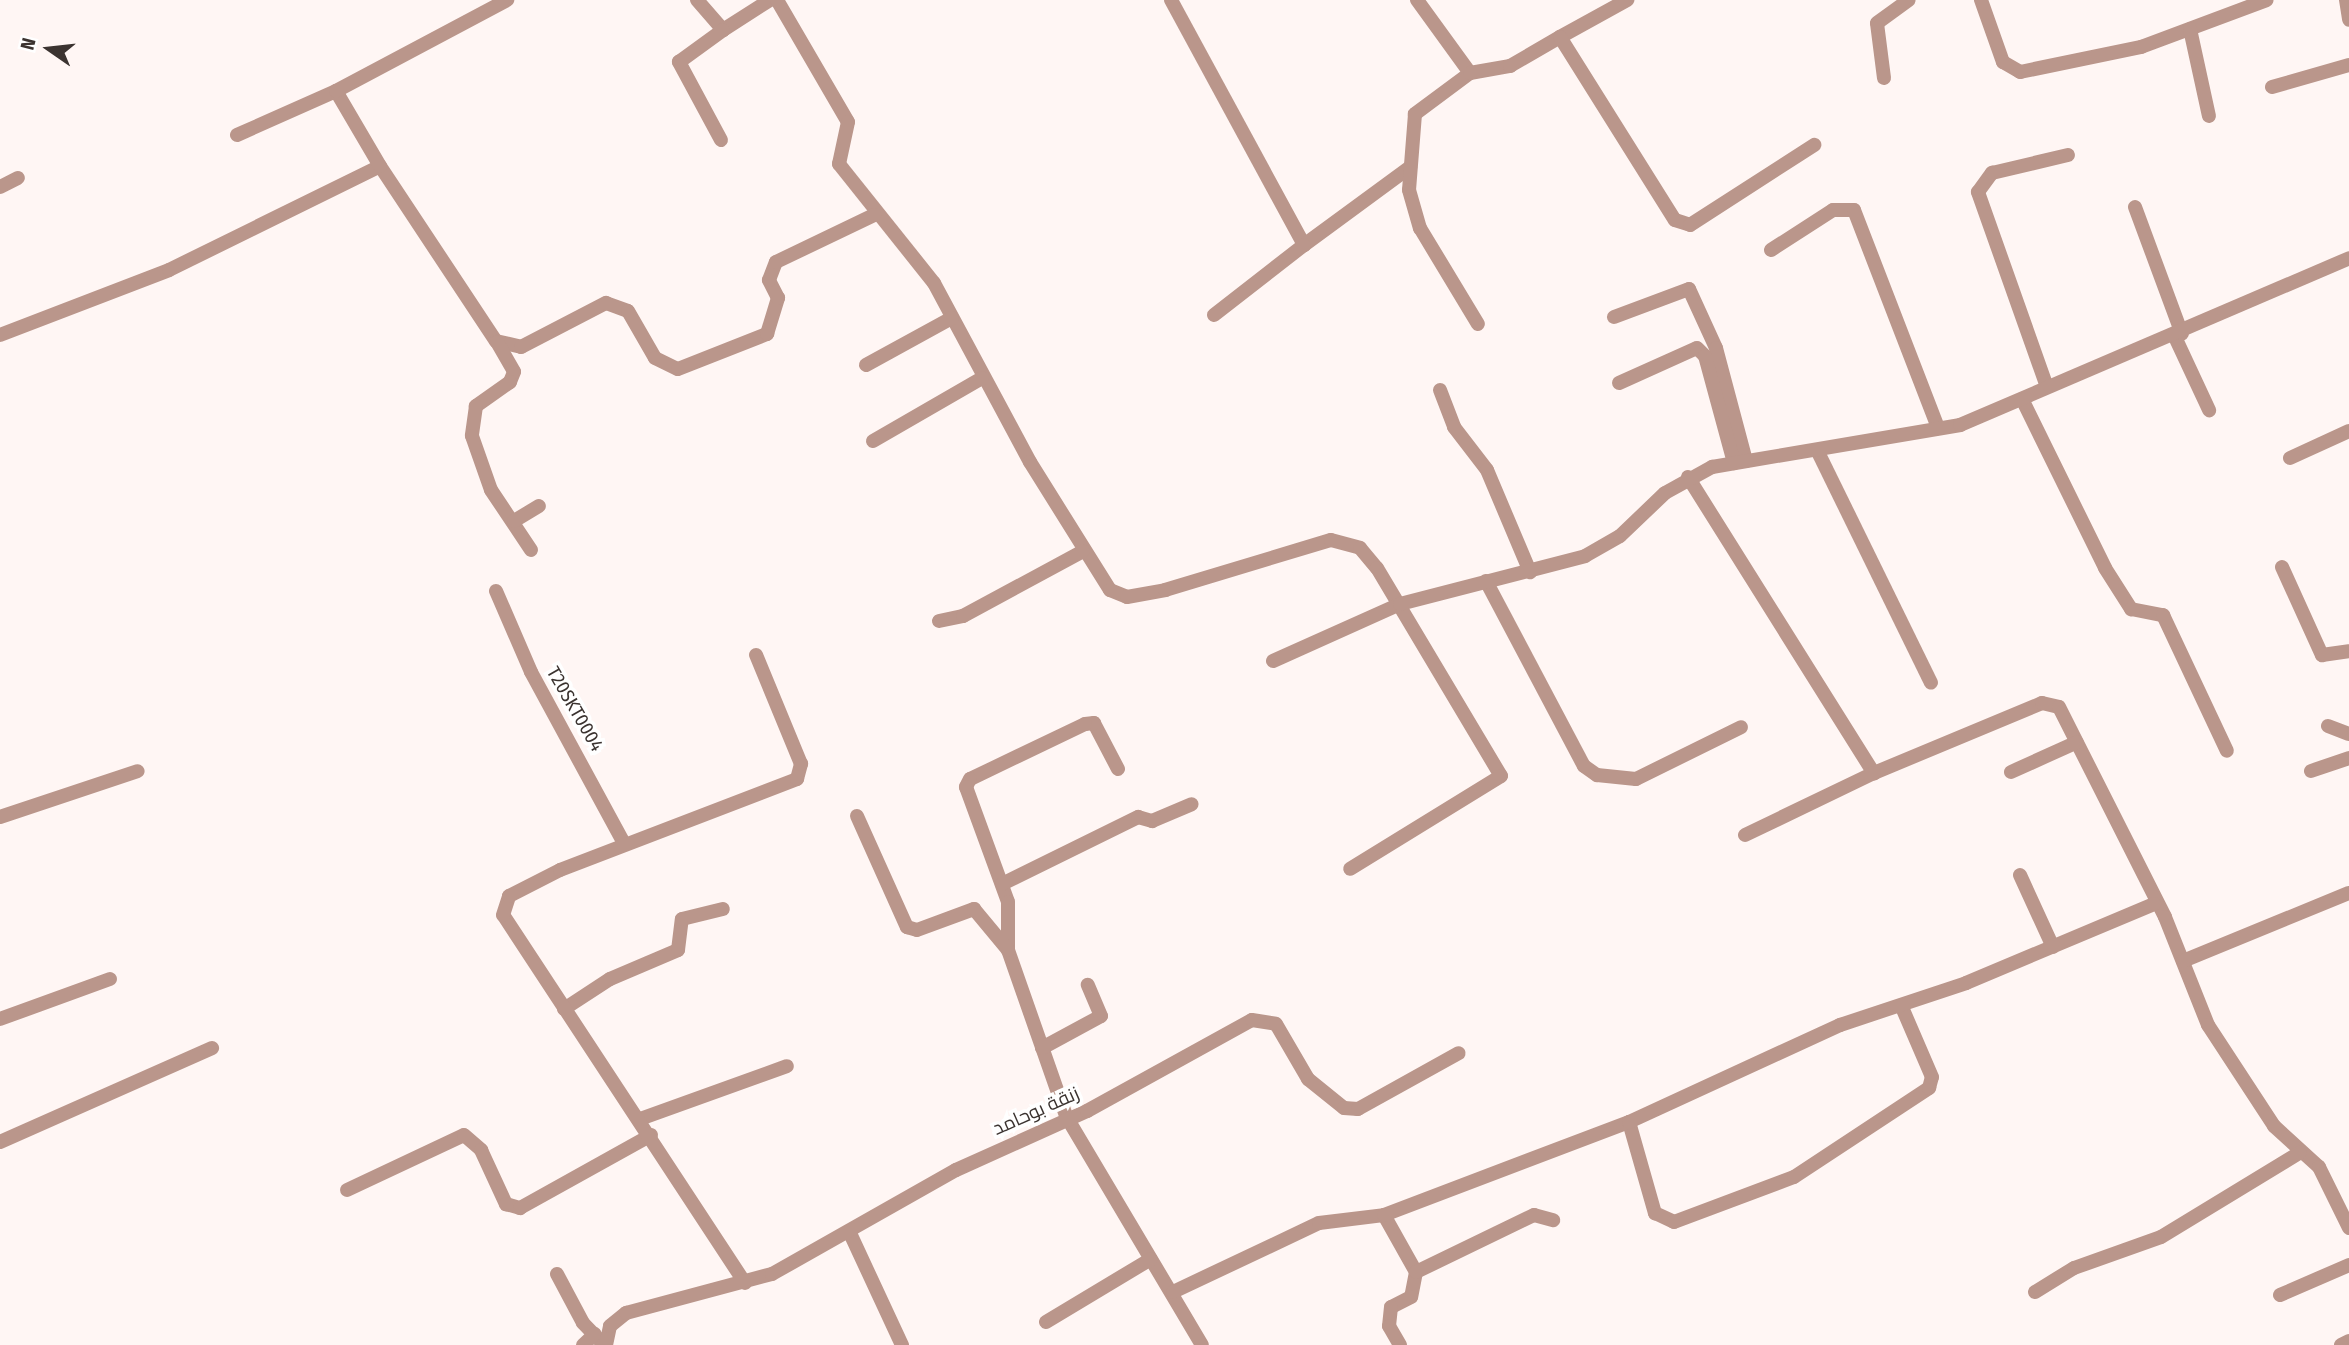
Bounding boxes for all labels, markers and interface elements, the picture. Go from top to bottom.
north arrow [14,14,84,84]
text: N [16,35,41,52]
street label: T20SKT0004 [542,663,608,755]
street label: زنقة بوحامد [989,1082,1083,1140]

